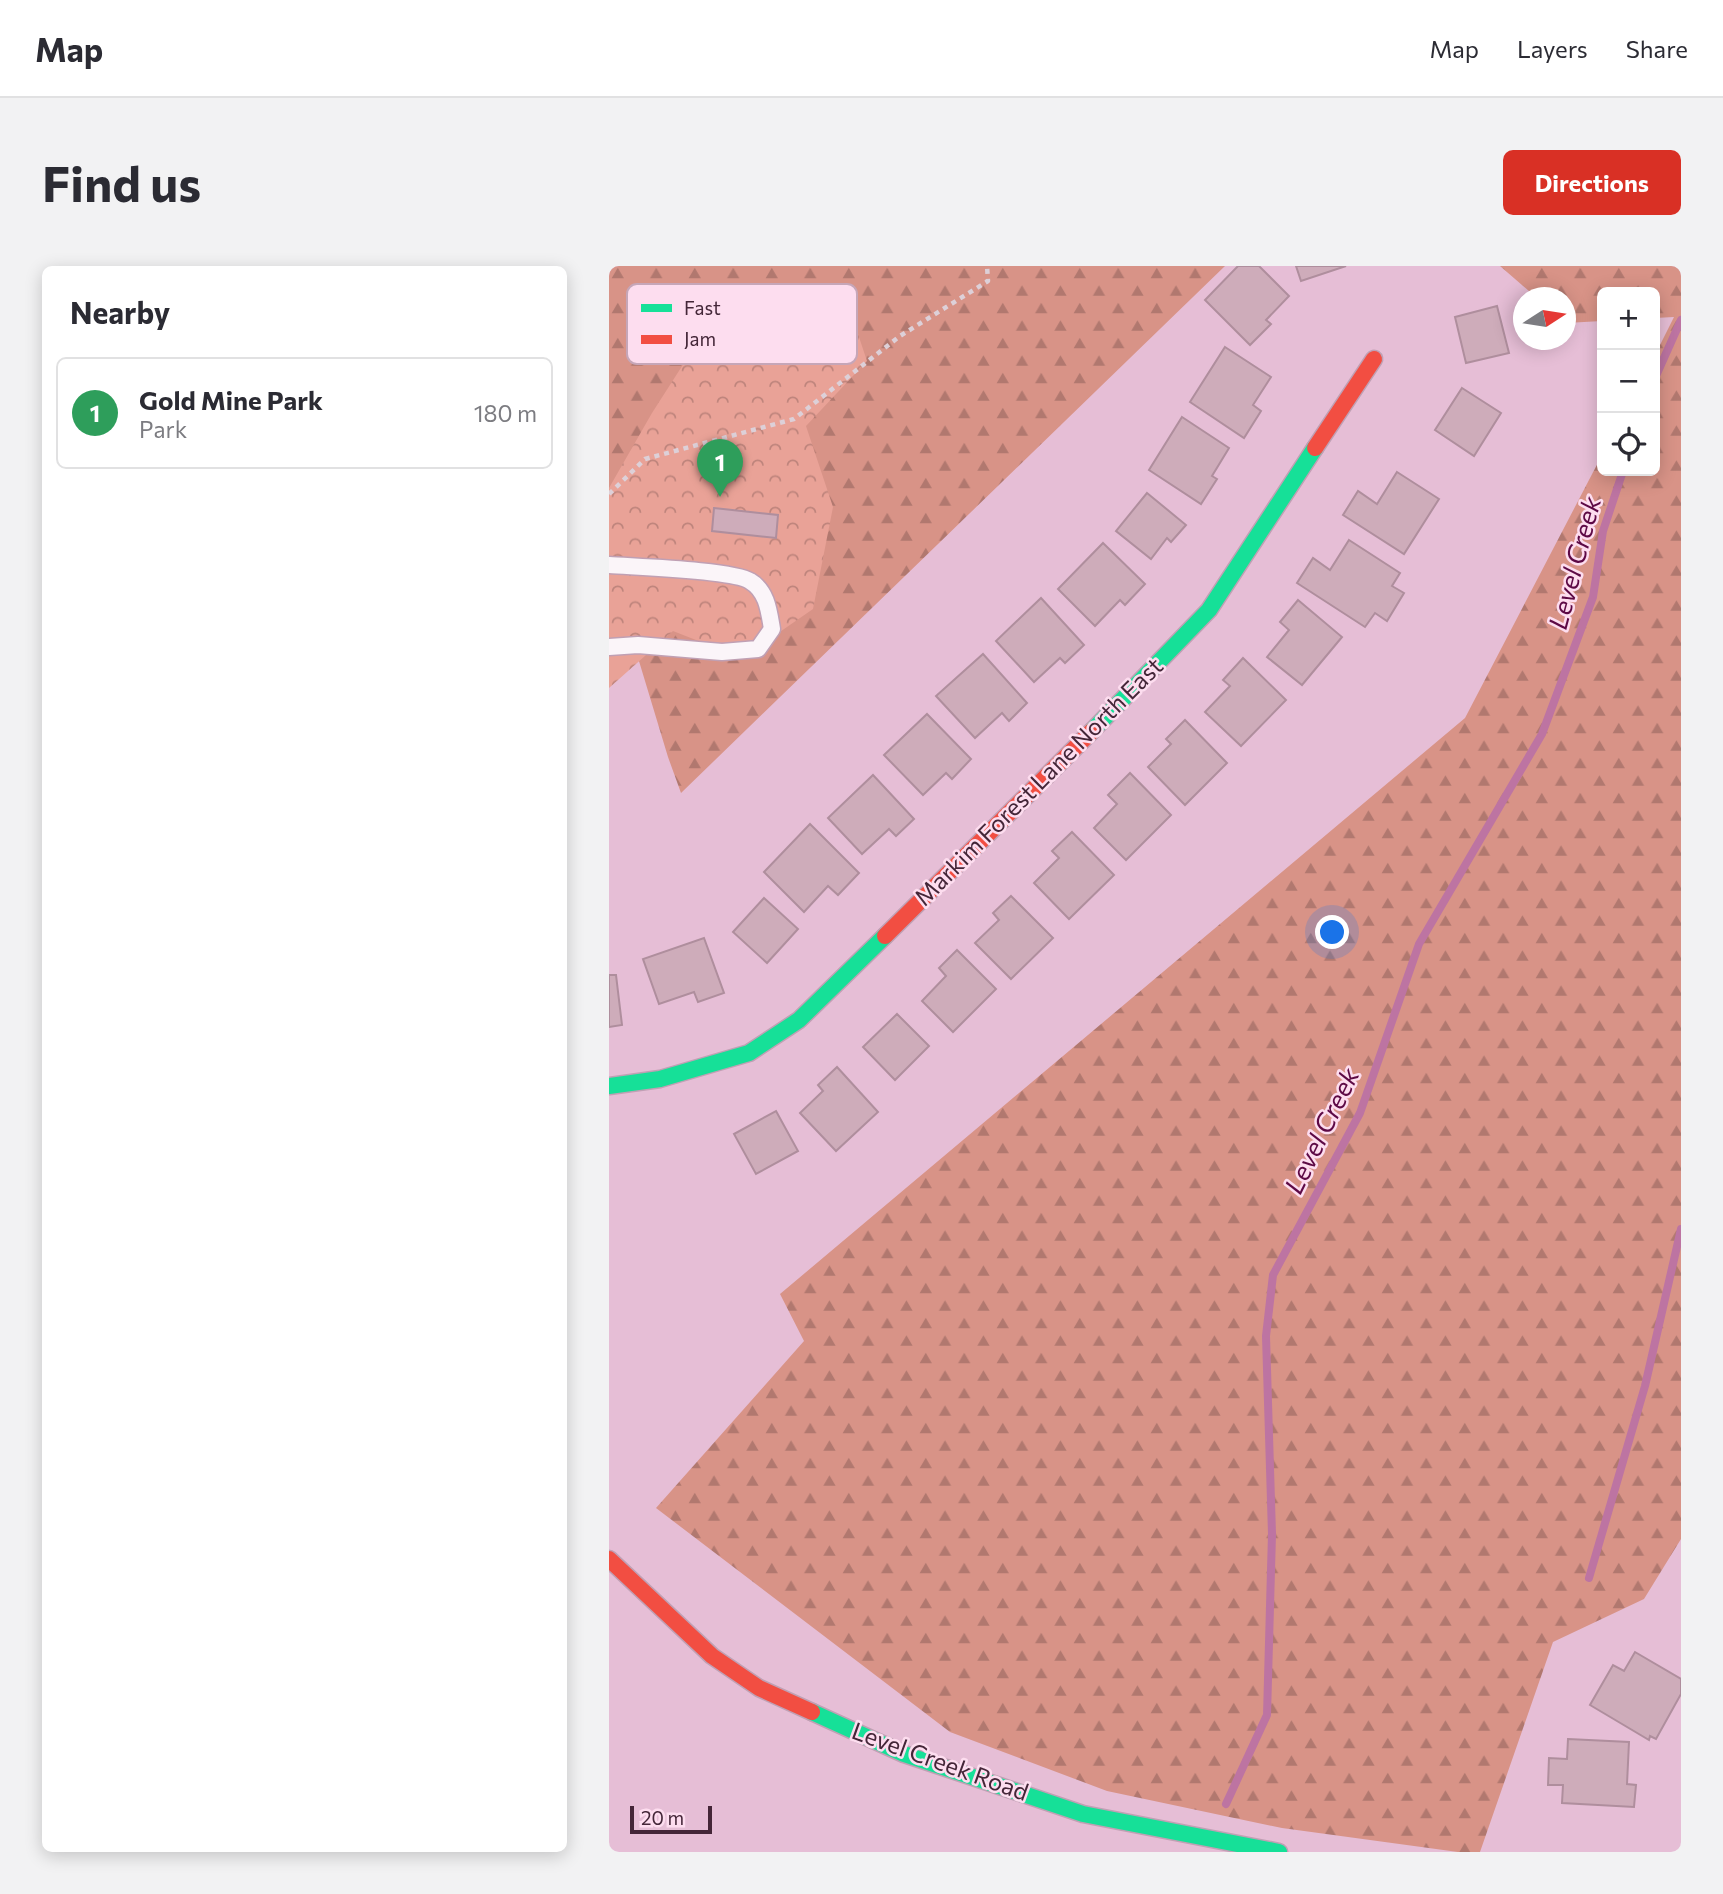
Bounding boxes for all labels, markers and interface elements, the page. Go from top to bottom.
text: Map [35,28,103,69]
text: Map [1430,34,1479,63]
text: Layers [1517,34,1588,63]
text: Share [1626,34,1688,63]
button: Directions [1503,150,1681,215]
text: Find us [42,152,201,212]
legend [627,284,857,364]
north arrow [1513,287,1576,350]
map controls [1597,287,1660,476]
button: + [1597,287,1660,350]
text: Nearby [70,293,170,330]
text: Fast [684,296,721,319]
text: Jam [684,327,716,350]
button: − [1597,350,1660,413]
text: Gold Mine Park [139,384,323,415]
text: 1 [90,399,100,427]
text: 180 m [474,399,537,427]
button: locate [1597,413,1660,476]
text: Park [139,415,187,443]
pin: 1 [697,439,743,497]
water label: Level Creek [1541,492,1606,632]
street label: Markim Forest Lane North East [908,651,1168,911]
your location [1315,915,1349,949]
water label: Level Creek [1277,1062,1365,1198]
street label: Level Creek Road [848,1715,1033,1806]
scale bar [630,1803,712,1835]
text: 20 m [641,1806,684,1829]

